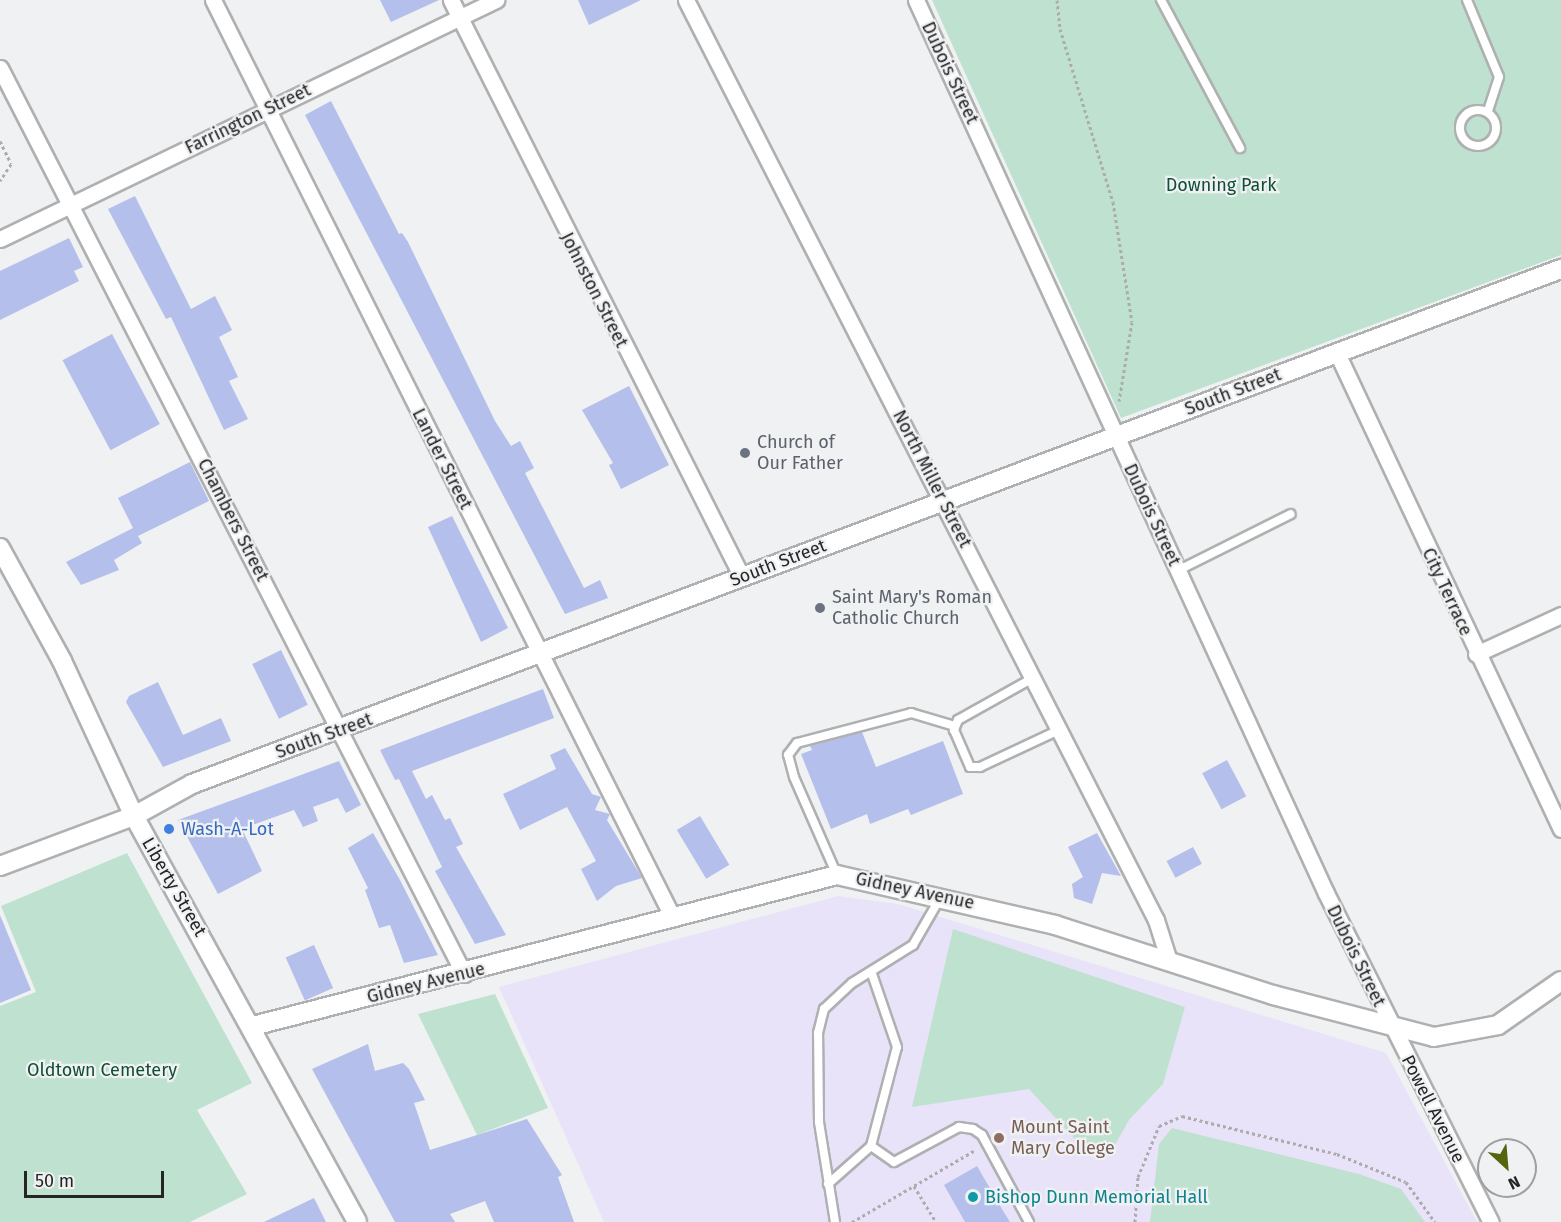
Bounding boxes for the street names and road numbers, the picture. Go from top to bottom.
street label: Dubois Street [917,18,983,128]
street label: Farrington Street [182,79,314,159]
street label: Johnston Street [556,229,632,351]
street label: South Street [1182,364,1284,420]
street label: Lander Street [407,405,477,513]
street label: North Miller Street [888,407,976,551]
street label: Chambers Street [193,455,273,585]
street label: Dubois Street [1119,460,1185,570]
street label: South Street [727,535,829,591]
street label: City Terrace [1417,545,1477,639]
street label: South Street [273,709,375,763]
street label: Liberty Street [137,834,211,940]
street label: Gidney Avenue [854,868,976,914]
street label: Dubois Street [1322,902,1390,1010]
street label: Gidney Avenue [365,958,487,1008]
street label: Powell Avenue [1397,1051,1469,1167]

